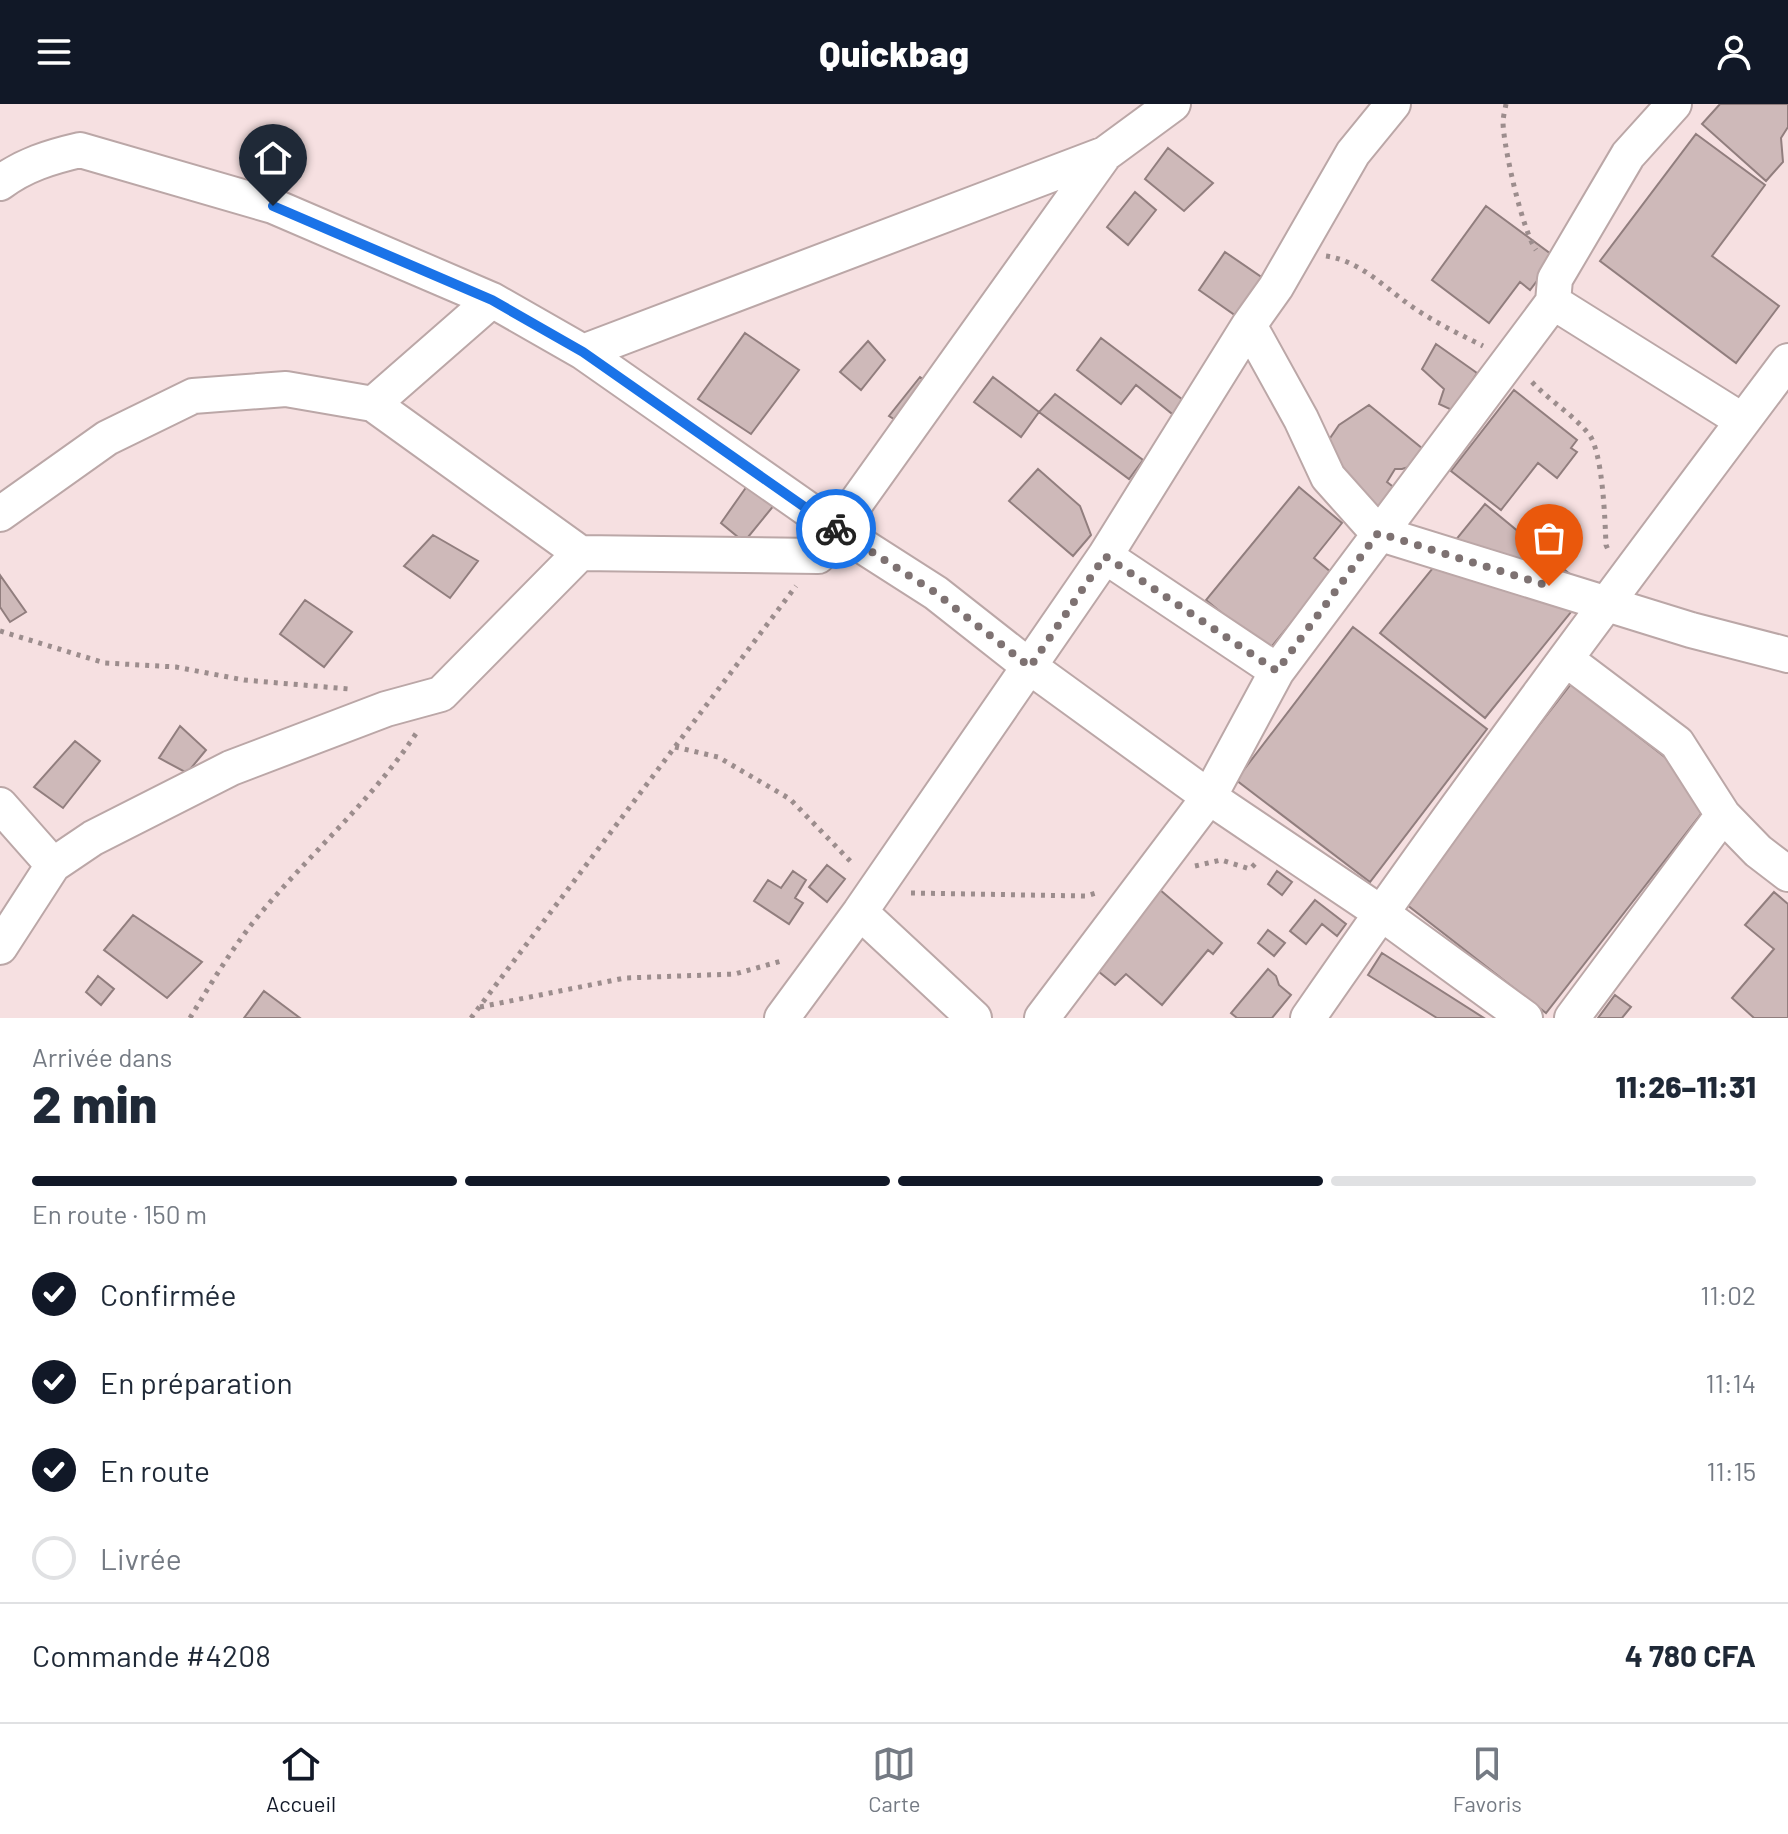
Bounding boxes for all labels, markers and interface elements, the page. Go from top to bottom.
icon: menu [32,30,76,74]
icon: person [1712,30,1756,74]
text: Quickbag [819,31,969,74]
pin [239,124,307,206]
icon: home [251,136,295,180]
courier [796,489,876,569]
pin [1515,504,1583,586]
icon: bike [814,507,858,551]
icon: bag [1527,516,1571,560]
text: Arrivée dans [32,1041,172,1072]
text: 11:26–11:31 [1615,1068,1756,1104]
text: 2 min [32,1071,157,1133]
text: En route · 150 m [32,1198,207,1229]
icon: check [32,1272,76,1316]
text: Confirmée [100,1276,237,1312]
text: 11:02 [1700,1279,1756,1310]
icon: check [32,1360,76,1404]
text: En préparation [100,1364,293,1400]
text: 11:14 [1705,1367,1756,1398]
icon: check [32,1448,76,1492]
text: En route [100,1452,210,1488]
text: 11:15 [1706,1455,1756,1486]
text: Livrée [100,1540,182,1576]
text: Commande #4208 [32,1637,271,1673]
text: 4 780 CFA [1625,1637,1756,1673]
tab: Accueil [266,1742,336,1816]
tab: Carte [868,1742,921,1816]
tab: Favoris [1453,1742,1522,1816]

